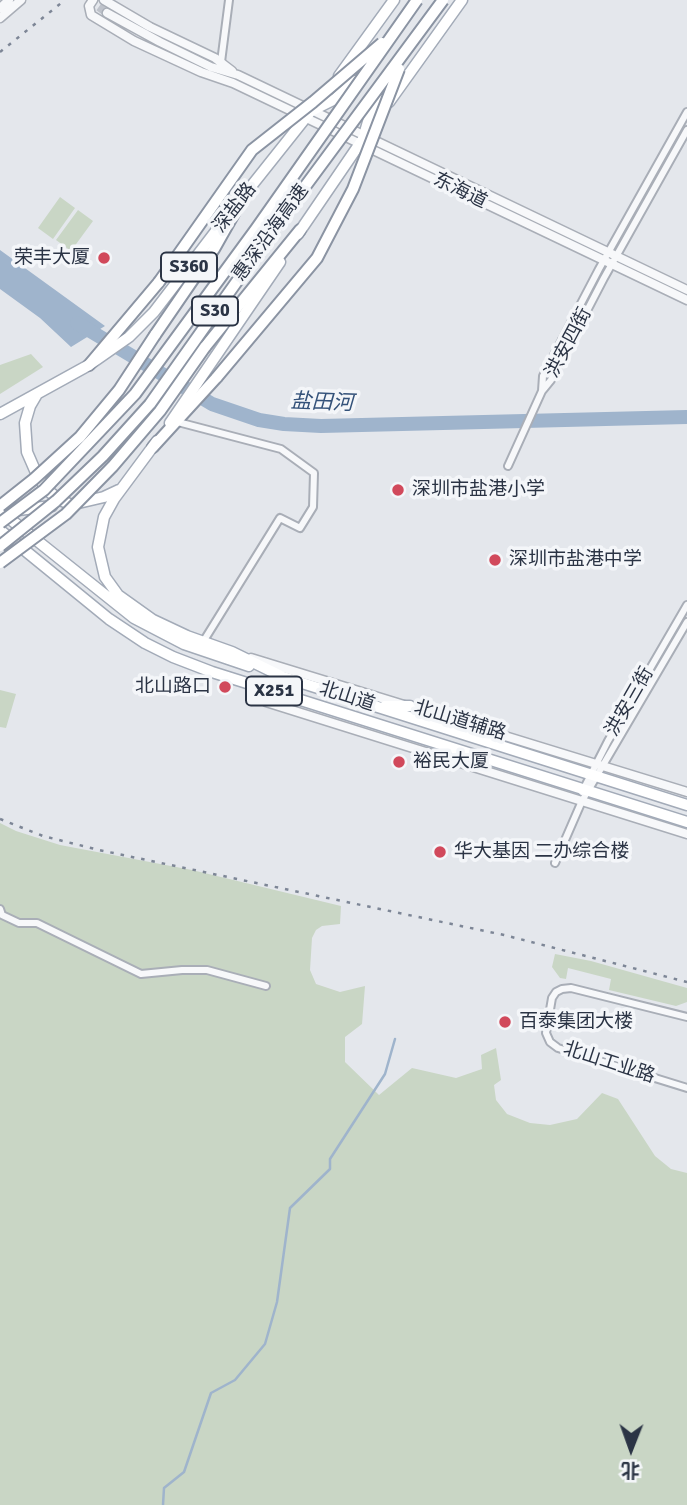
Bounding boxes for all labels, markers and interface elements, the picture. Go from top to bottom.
street label: 东海道 [429,168,491,214]
street label: 深盐路 [208,179,262,237]
street label: 惠深沿海高速 [228,180,314,286]
place label: 荣丰大厦 [14,247,90,269]
marker: 荣丰大厦 [96,250,112,266]
road number: S360 [161,253,217,282]
road number: S30 [192,296,238,326]
street label: 洪安四街 [541,304,597,382]
water label: 盐田河 [290,389,354,417]
place label: 深圳市盐港小学 [412,479,545,501]
marker: 深圳市盐港小学 [390,482,406,498]
place label: 深圳市盐港中学 [509,549,642,571]
marker: 深圳市盐港中学 [487,552,503,568]
street label: 洪安三街 [601,663,659,741]
place label: 北山路口 [135,676,211,698]
road number: X251 [246,676,302,706]
street label: 北山道 [316,677,378,717]
marker: 北山路口 [217,679,233,695]
street label: 北山道辅路 [411,696,509,746]
place label: 裕民大厦 [413,751,489,773]
marker: 裕民大厦 [391,754,407,770]
place label: 华大基因 二办综合楼 [454,841,629,863]
marker: 华大基因 二办综合楼 [432,844,448,860]
place label: 百泰集团大楼 [519,1011,633,1033]
marker: 百泰集团大楼 [497,1014,513,1030]
street label: 北山工业路 [560,1037,658,1089]
north arrow [596,1414,666,1484]
text: 北 [621,1458,640,1482]

